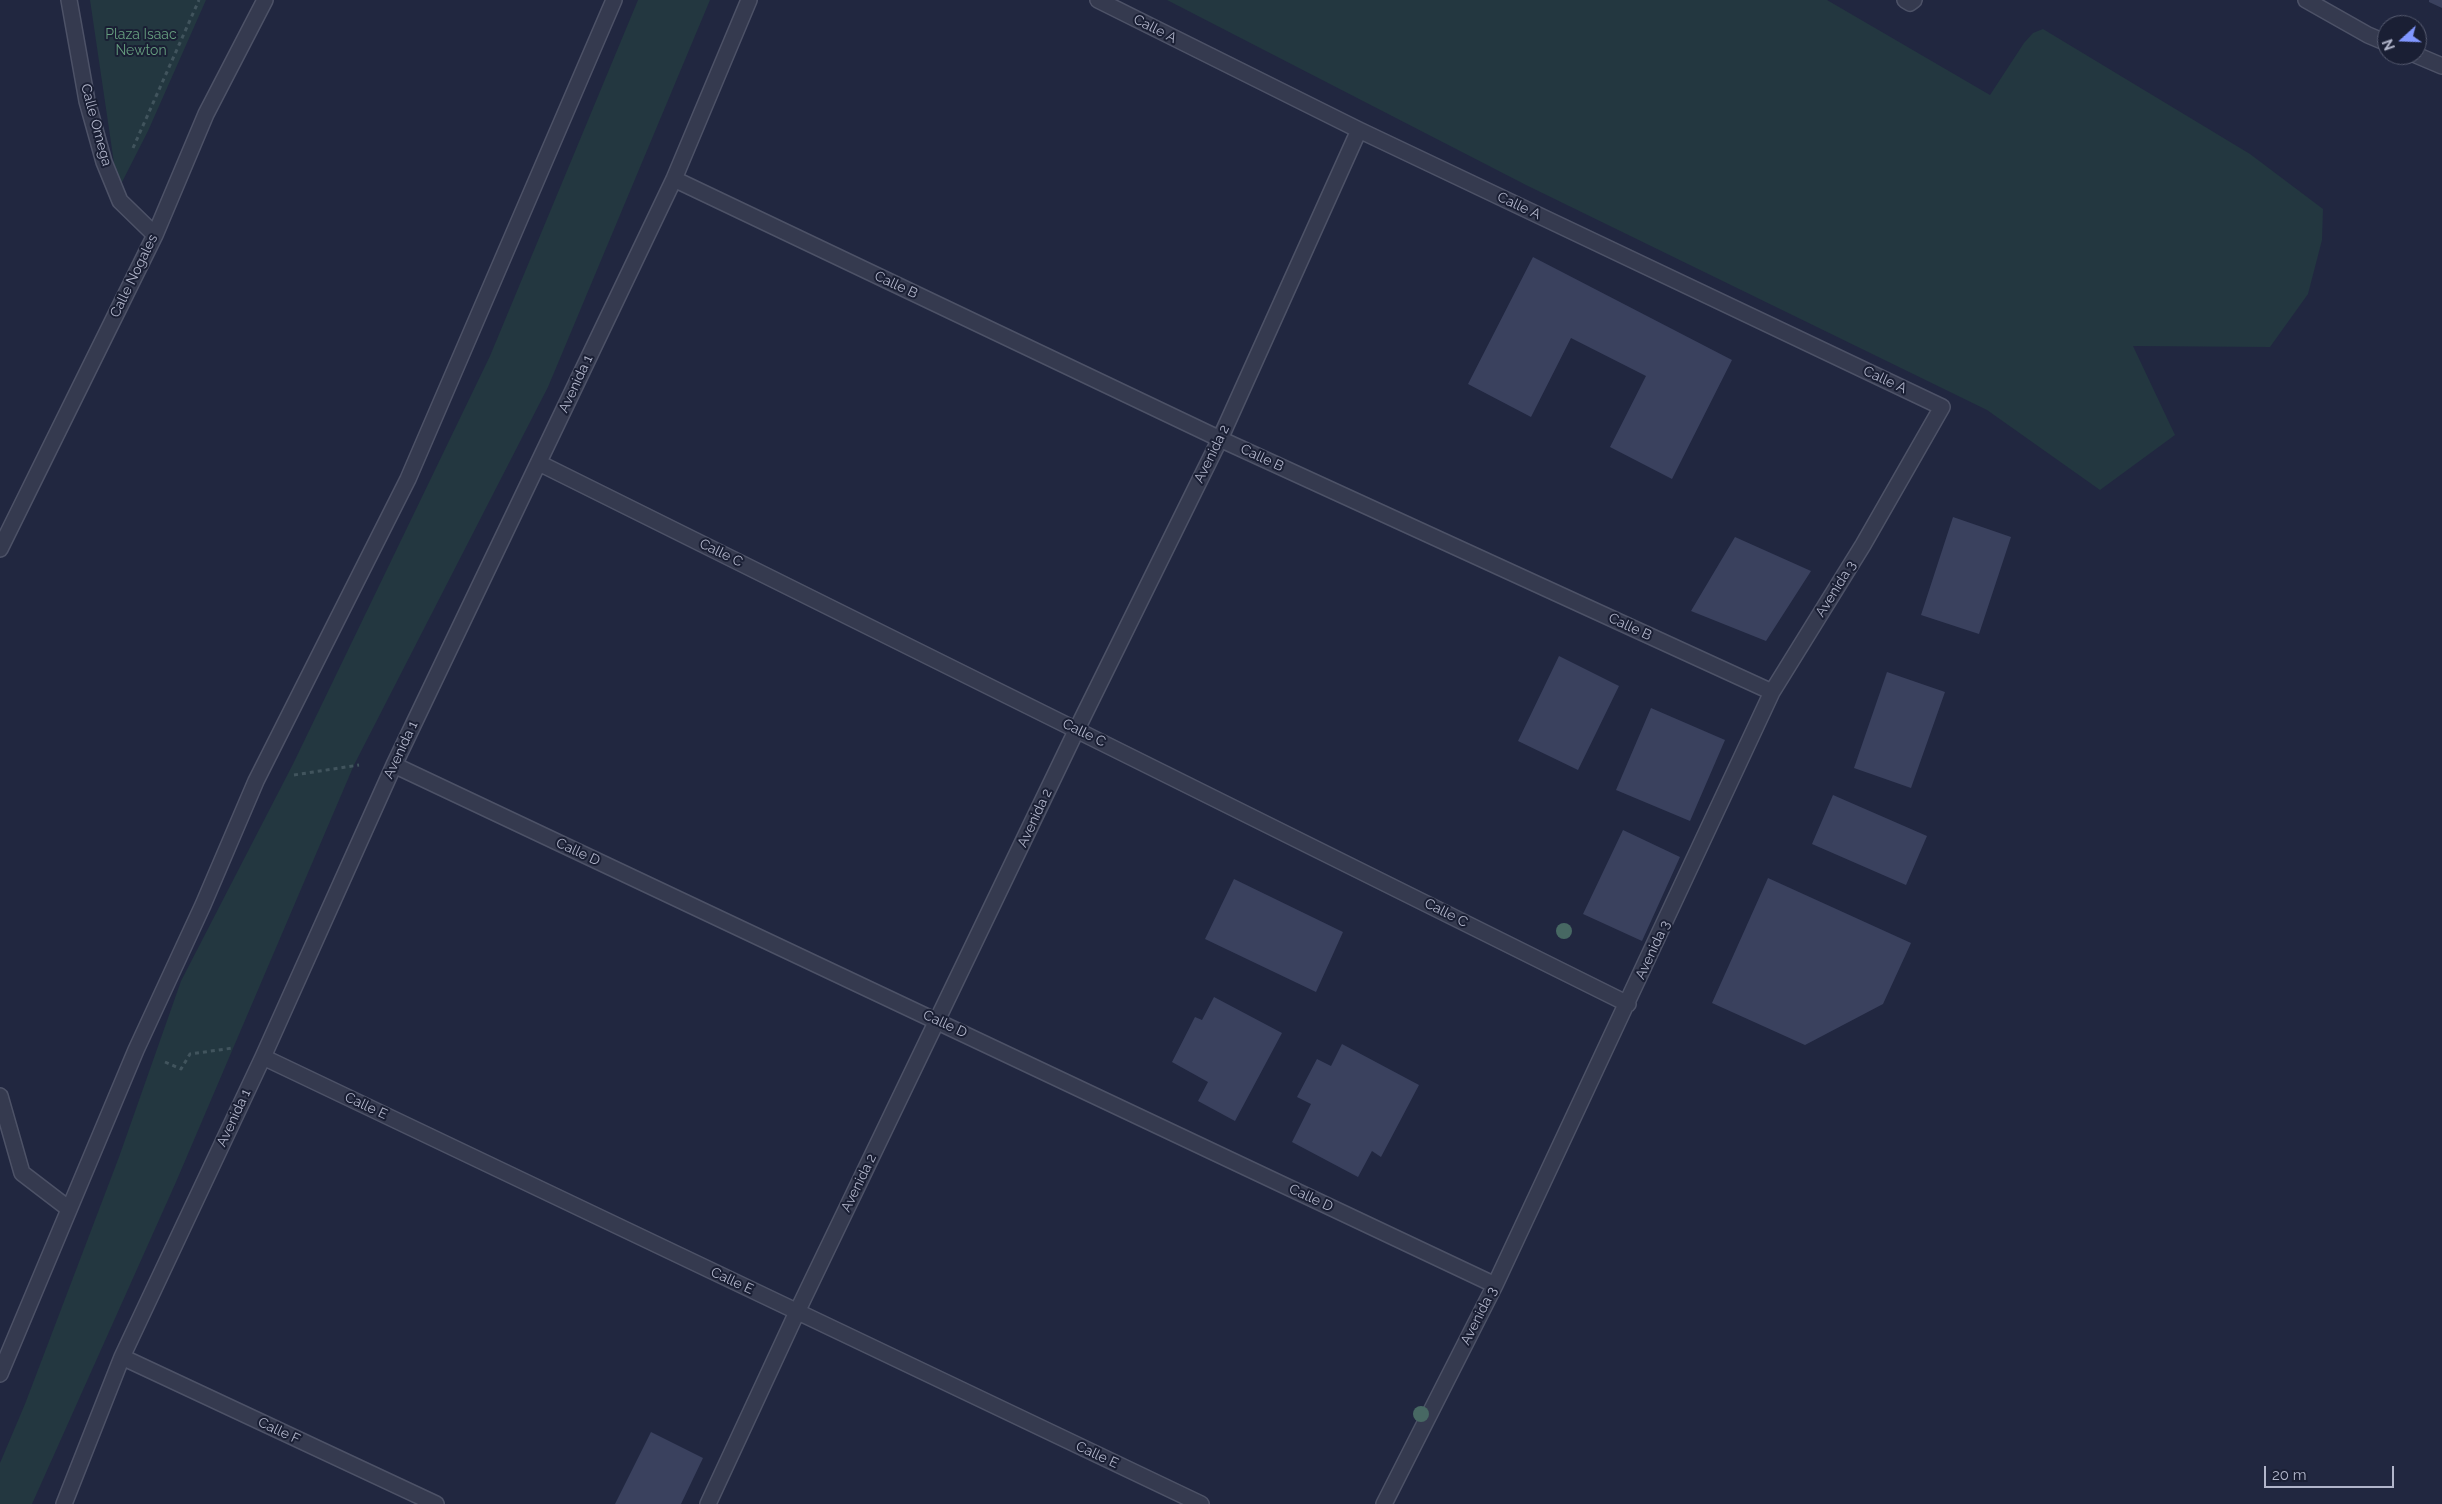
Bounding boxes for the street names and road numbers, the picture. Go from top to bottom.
street label: Calle A [1131,11,1179,47]
street label: Calle Omega [77,82,115,168]
street label: Calle A [1495,189,1543,223]
street label: Calle Nogales [107,232,161,320]
street label: Calle B [872,268,920,302]
street label: Avenida 1 [555,353,597,415]
street label: Calle A [1861,363,1909,397]
street label: Avenida 2 [1191,422,1233,486]
street label: Calle B [1238,441,1286,475]
street label: Calle C [697,535,745,571]
street label: Avenida 3 [1812,558,1860,620]
street label: Calle B [1606,610,1654,644]
street label: Calle C [1060,715,1108,751]
street label: Avenida 1 [380,719,422,781]
street label: Avenida 2 [1014,786,1056,850]
street label: Calle D [553,835,603,869]
street label: Calle C [1422,895,1470,931]
street label: Avenida 3 [1632,918,1674,982]
street label: Calle D [920,1007,970,1041]
street label: Avenida 1 [213,1087,255,1149]
street label: Calle E [342,1089,390,1123]
street label: Avenida 2 [838,1151,880,1215]
street label: Calle D [1286,1181,1336,1215]
street label: Calle E [708,1264,756,1298]
street label: Avenida 3 [1457,1284,1501,1348]
street label: Calle F [255,1414,303,1448]
street label: Calle E [1073,1438,1121,1472]

